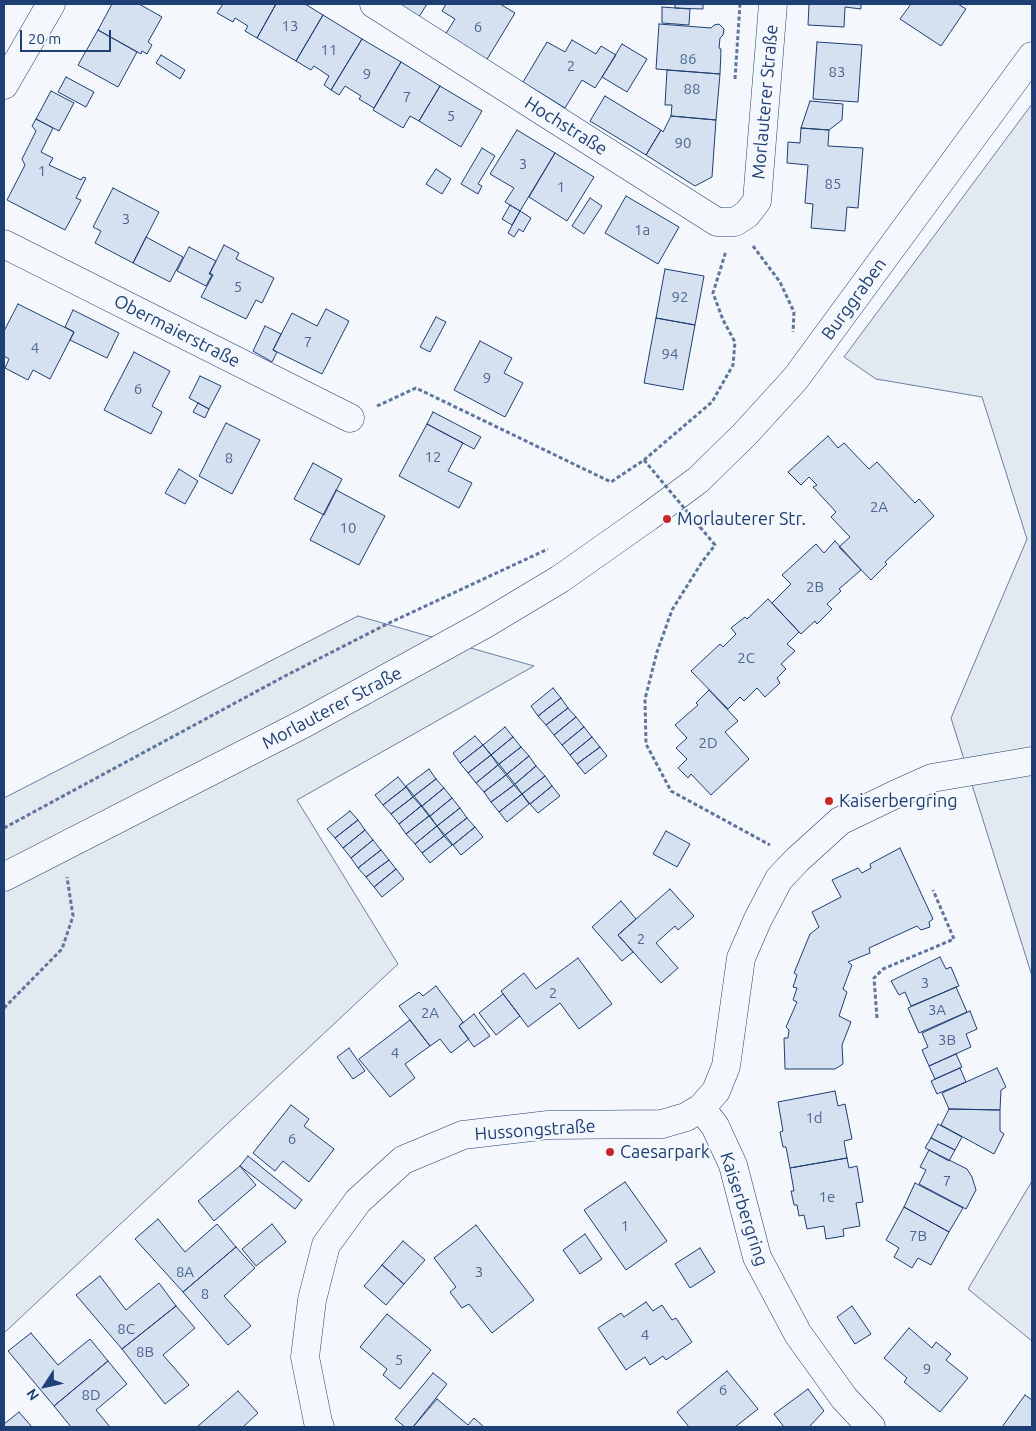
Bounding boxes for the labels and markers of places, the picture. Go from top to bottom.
place label: Morlauterer Str. [677,508,806,530]
marker: Morlauterer Str. [661,513,673,525]
place label: Kaiserbergring [839,790,958,812]
marker: Kaiserbergring [823,795,835,807]
place label: Caesarpark [620,1141,710,1163]
marker: Caesarpark [604,1146,616,1158]

